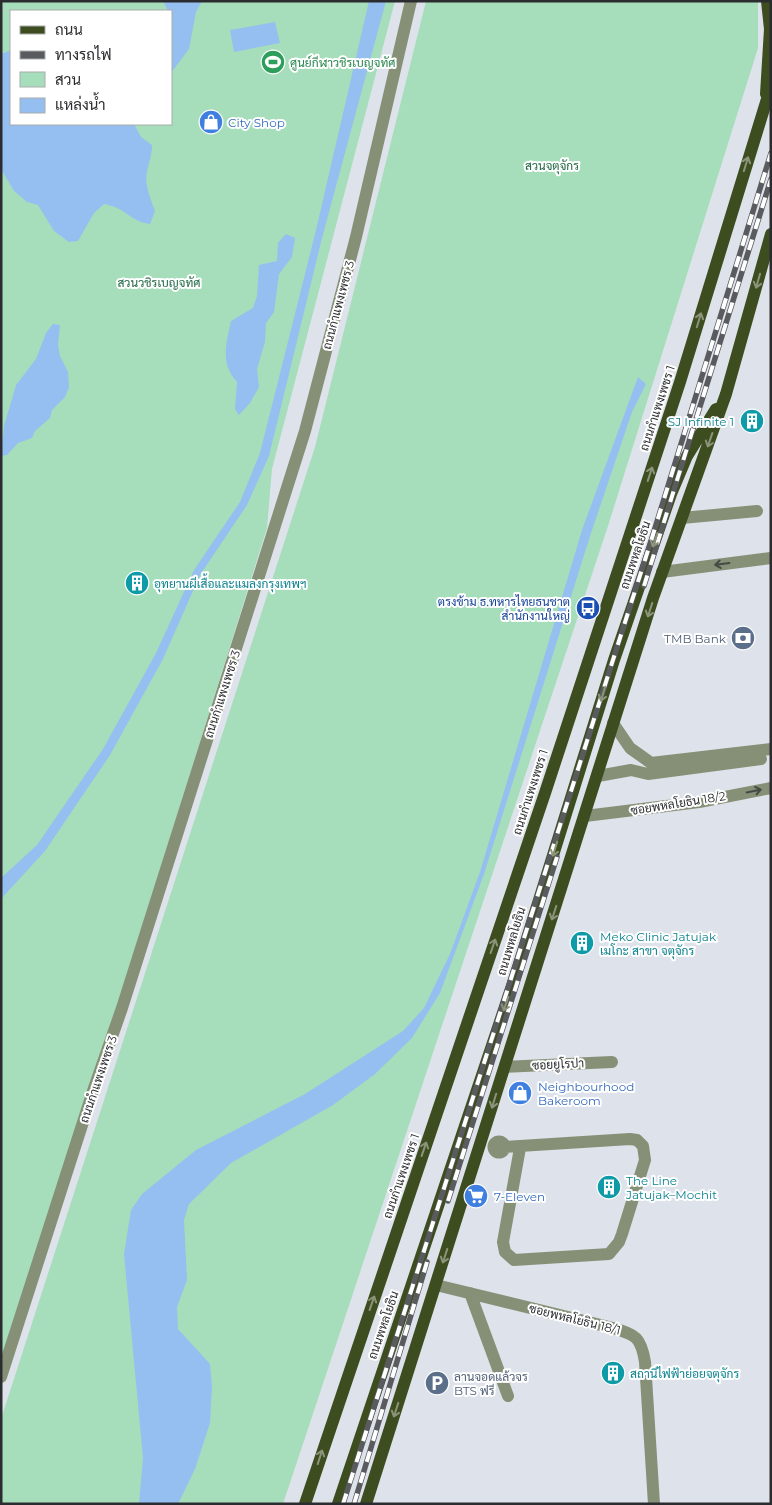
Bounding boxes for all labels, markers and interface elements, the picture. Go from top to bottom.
legend [10,10,172,125]
text: ถนน [55,20,83,39]
text: ทางรถไฟ [55,45,112,64]
sports icon: ศูนย์กีฬาวชิรเบญจทัศ [260,49,286,75]
place label: ศูนย์กีฬาวชิรเบญจทัศ [290,55,396,71]
text: สวน [55,70,81,89]
text: แหล่งน้ำ [55,92,106,114]
shop icon: City Shop [198,109,224,135]
place label: City Shop [228,115,285,130]
one-way arrow [742,156,752,172]
park label: สวนจตุจักร [525,158,579,175]
street label: ถนนกำแพงเพชร 3 [319,259,357,351]
one-way arrow [752,273,762,289]
park label: สวนวชิรเบญจทัศ [117,275,201,290]
one-way arrow [695,312,705,328]
street label: ถนนกำแพงเพชร 1 [636,363,678,453]
building icon: SJ Infinite 1 [739,408,765,434]
place label: SJ Infinite 1 [668,414,734,429]
one-way arrow [705,432,714,448]
one-way arrow [645,467,655,483]
street label: ถนนพหลโยธิน [616,519,654,591]
one-way arrow [650,532,659,547]
one-way arrow [715,559,731,569]
building icon: อุทยานผีเสื้อและแมลงกรุงเทพฯ [124,570,150,596]
place label: อุทยานผีเสื้อและแมลงกรุงเทพฯ [154,573,306,593]
place label: ตรงข้าม ธ.ทหารไทยธนชาต สำนักงานใหญ่ [438,594,570,623]
bus stop icon: ตรงข้าม ธ.ทหารไทยธนชาต สำนักงานใหญ่ [575,595,601,621]
one-way arrow [644,602,654,618]
bank icon: TMB Bank [730,625,756,651]
place label: TMB Bank [664,631,727,646]
street label: ถนนกำแพงเพชร 3 [201,648,243,740]
one-way arrow [598,686,608,702]
street label: ถนนกำแพงเพชร 1 [509,747,551,837]
one-way arrow [746,786,762,795]
street label: ซอยพหลโยธิน 18/2 [629,788,727,818]
one-way arrow [549,841,559,857]
street label: ถนนพหลโยธิน [493,904,529,977]
one-way arrow [549,904,559,920]
place label: Meko Clinic Jatujak เมโกะ สาขา จตุจักร [600,929,717,960]
building icon: Meko Clinic Jatujak เมโกะ สาขา จตุจักร [569,930,595,956]
one-way arrow [489,938,498,954]
one-way arrow [501,996,510,1011]
street label: ถนนกำแพงเพชร 3 [76,1033,120,1125]
street label: ซอยยูโรปา [532,1055,585,1074]
place label: Neighbourhood Bakeroom [538,1079,634,1108]
shop icon: Neighbourhood Bakeroom [507,1080,533,1106]
one-way arrow [489,1092,499,1108]
street label: ถนนกำแพงเพชร 1 [379,1132,423,1220]
one-way arrow [420,1142,429,1158]
place label: The Line Jatujak–Mochit [625,1173,717,1202]
building icon: The Line Jatujak–Mochit [596,1174,622,1200]
supermarket icon: 7-Eleven [463,1183,489,1209]
place label: 7-Eleven [494,1189,545,1204]
one-way arrow [440,1247,450,1263]
street label: ถนนพหลโยธิน [364,1289,402,1361]
one-way arrow [368,1296,377,1312]
street label: ซอยพหลโยธิน 18/1 [528,1300,622,1338]
building icon: สถานีไฟฟ้าย่อยจตุจักร [600,1360,626,1386]
place label: สถานีไฟฟ้าย่อยจตุจักร [630,1366,739,1383]
place label: ลานจอดแล้วจร BTS ฟรี [454,1369,528,1398]
parking icon: ลานจอดแล้วจร BTS ฟรี [424,1370,450,1396]
one-way arrow [390,1402,400,1418]
one-way arrow [316,1450,326,1466]

